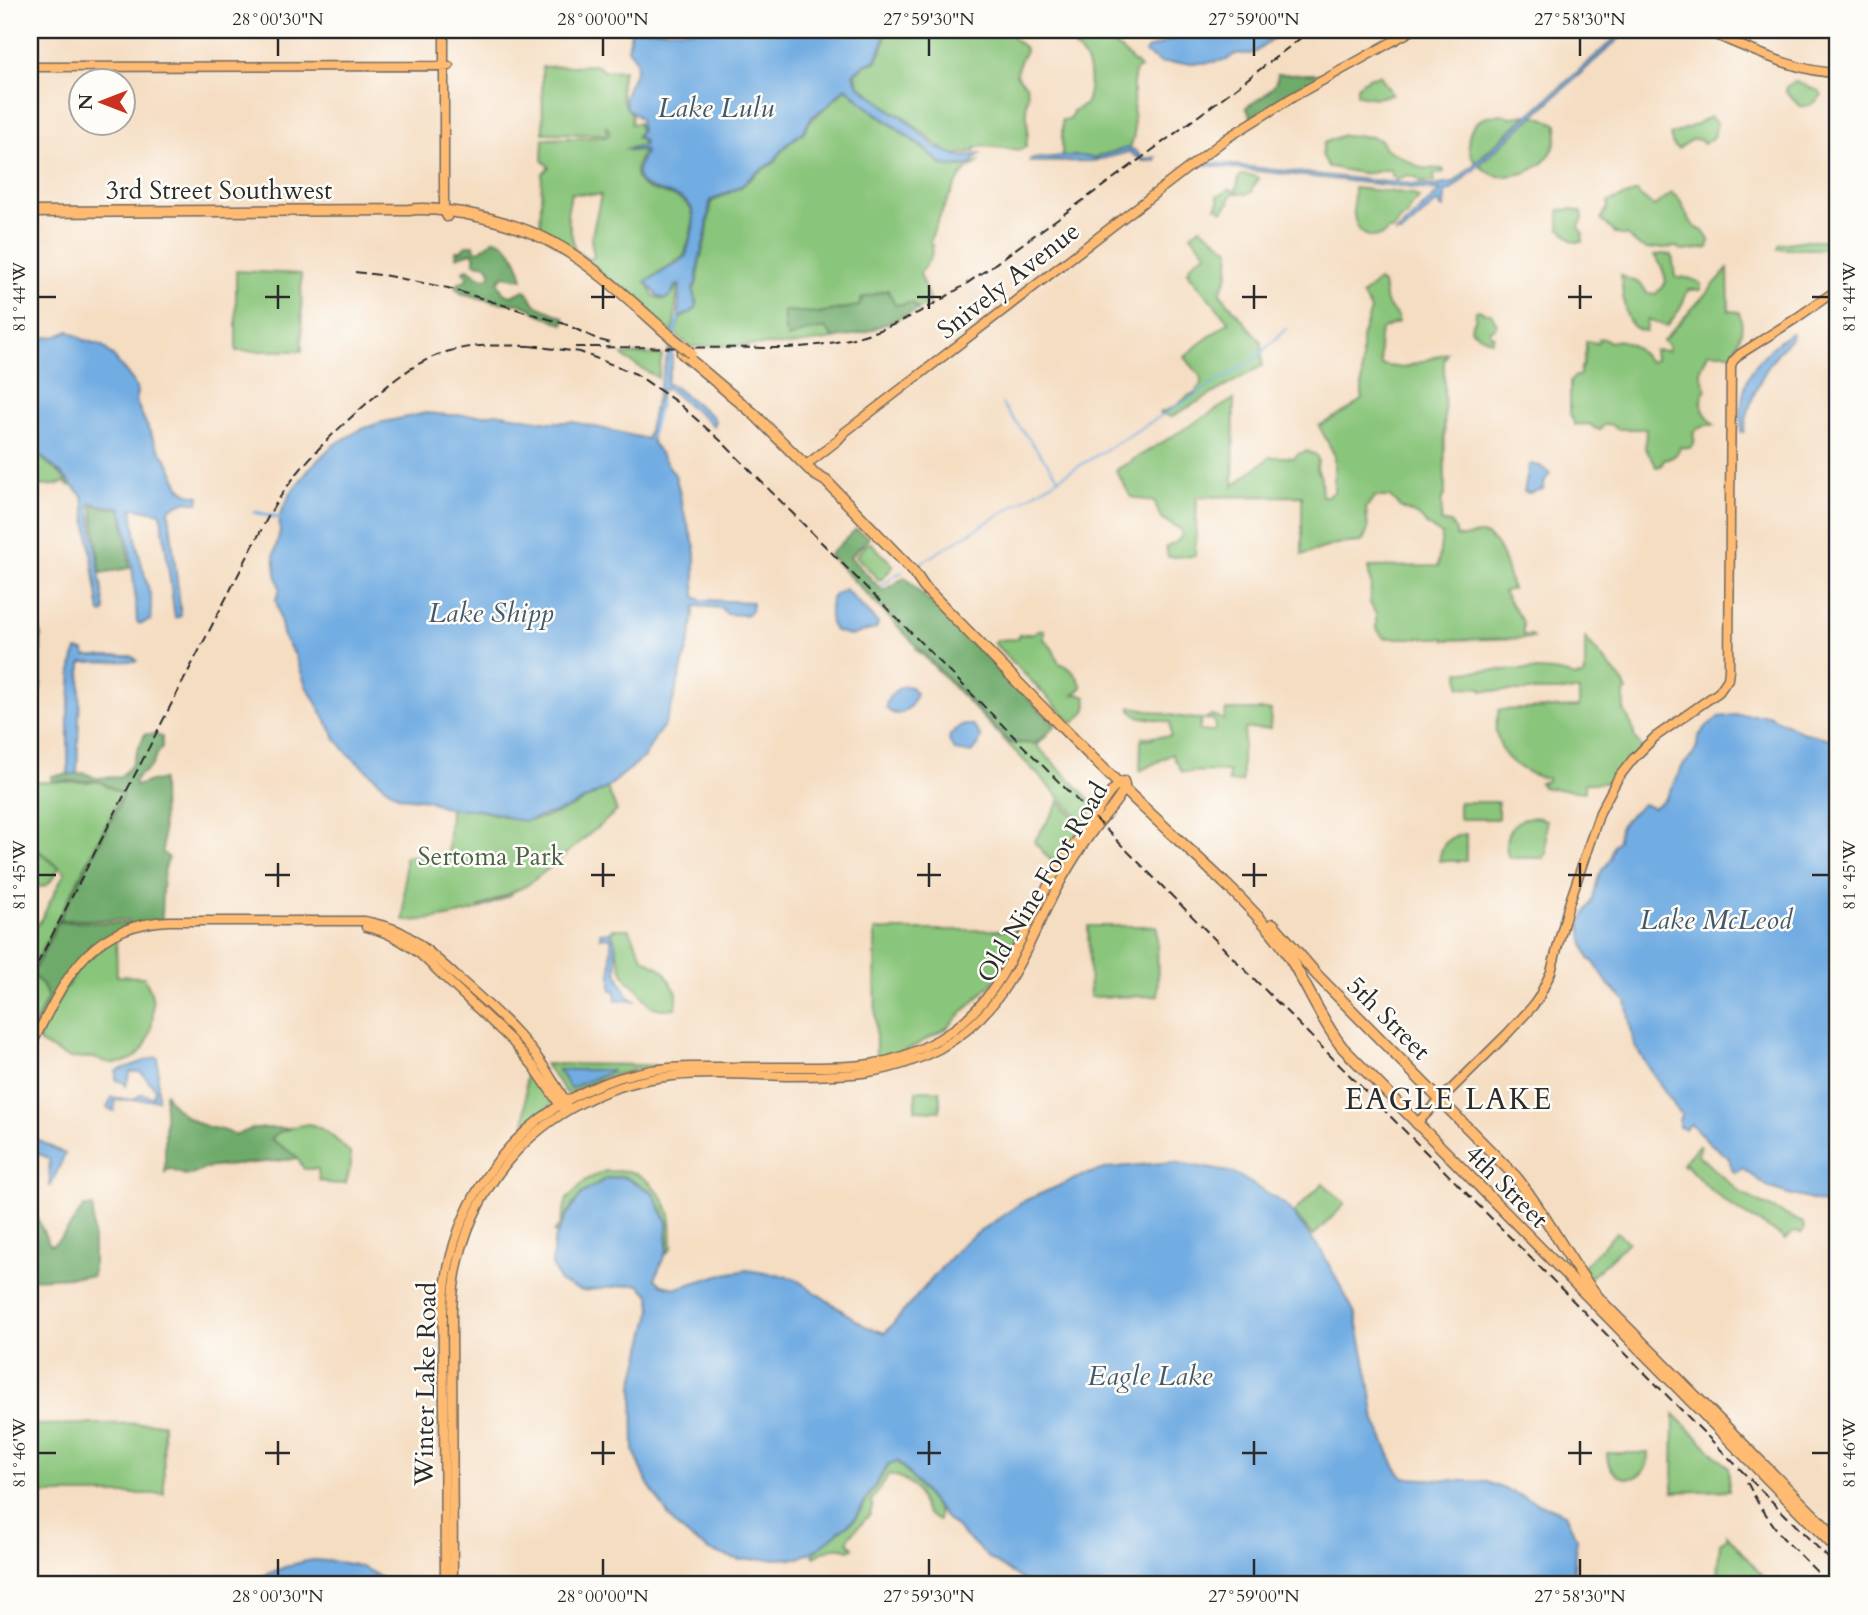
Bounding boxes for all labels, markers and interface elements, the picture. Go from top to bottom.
text: 28°00'30"N [232,7,324,32]
text: 28°00'00"N [557,7,649,32]
text: 27°59'30"N [883,7,975,32]
text: 27°59'00"N [1208,7,1300,32]
text: 27°58'30"N [1534,7,1626,32]
north arrow [66,66,136,136]
water label: Lake Lulu [658,89,774,127]
text: N [73,93,99,110]
street label: 3rd Street Southwest [106,173,332,208]
street label: Snively Avenue [930,214,1087,347]
text: 81°44'W [7,262,32,332]
text: 81°44'W [1837,262,1862,332]
water label: Lake Shipp [428,594,554,632]
street label: Old Nine Foot Road [969,775,1116,989]
park label: Sertoma Park [418,839,564,874]
text: 81°45'W [7,840,32,910]
text: 81°45'W [1837,840,1862,910]
water label: Lake McLeod [1640,901,1794,939]
street label: 5th Street [1339,969,1438,1068]
district label: EAGLE LAKE [1345,1079,1553,1120]
street label: 4th Street [1457,1137,1556,1236]
street label: Winter Lake Road [406,1282,445,1487]
water label: Eagle Lake [1088,1357,1213,1395]
text: 81°46'W [7,1418,32,1488]
text: 81°46'W [1837,1418,1862,1488]
text: 28°00'30"N [232,1584,324,1609]
text: 28°00'00"N [557,1584,649,1609]
text: 27°59'30"N [883,1584,975,1609]
text: 27°59'00"N [1208,1584,1300,1609]
text: 27°58'30"N [1534,1584,1626,1609]

